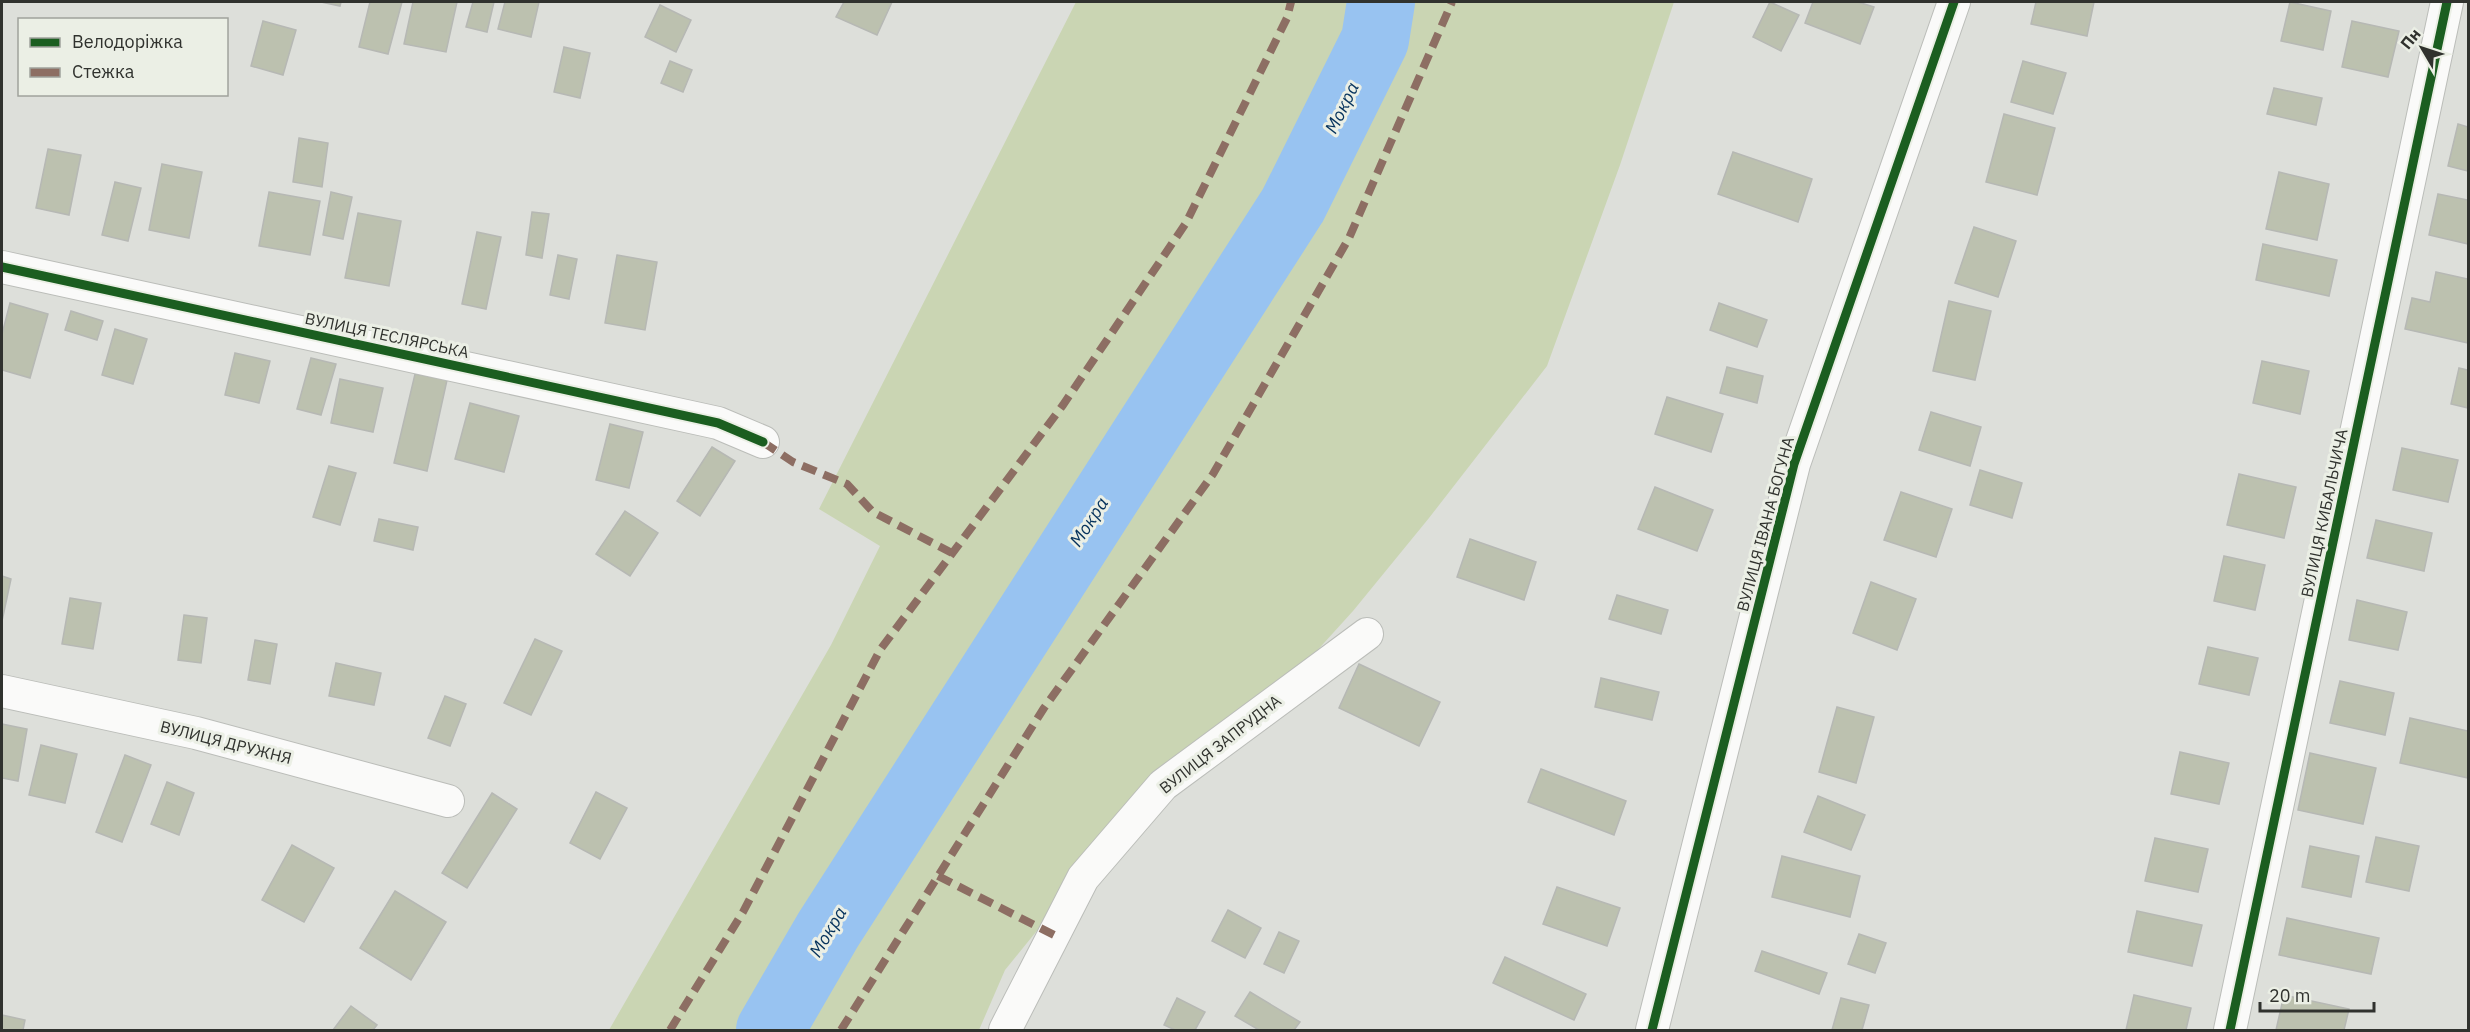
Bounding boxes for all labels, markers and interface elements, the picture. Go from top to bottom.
legend [18,18,228,96]
north arrow [2392,18,2452,78]
text: Пн [2396,24,2425,53]
text: Велодоріжка [72,30,183,53]
text: Стежка [72,60,135,83]
water label: Мокра [1319,78,1364,137]
street label: ВУЛИЦЯ ТЕСЛЯРСЬКА [303,308,471,362]
street label: ВУЛИЦЯ КИБАЛЬЧИЧА [2296,427,2352,599]
street label: ВУЛИЦЯ ІВАНА БОГУНА [1732,435,1798,613]
water label: Мокра [1064,493,1113,551]
street label: ВУЛИЦЯ ЗАПРУДНА [1155,690,1285,798]
street label: ВУЛИЦЯ ДРУЖНЯ [158,716,294,768]
water label: Мокра [804,903,851,961]
scale bar [2260,975,2374,1013]
text: 20 m [2269,984,2311,1007]

